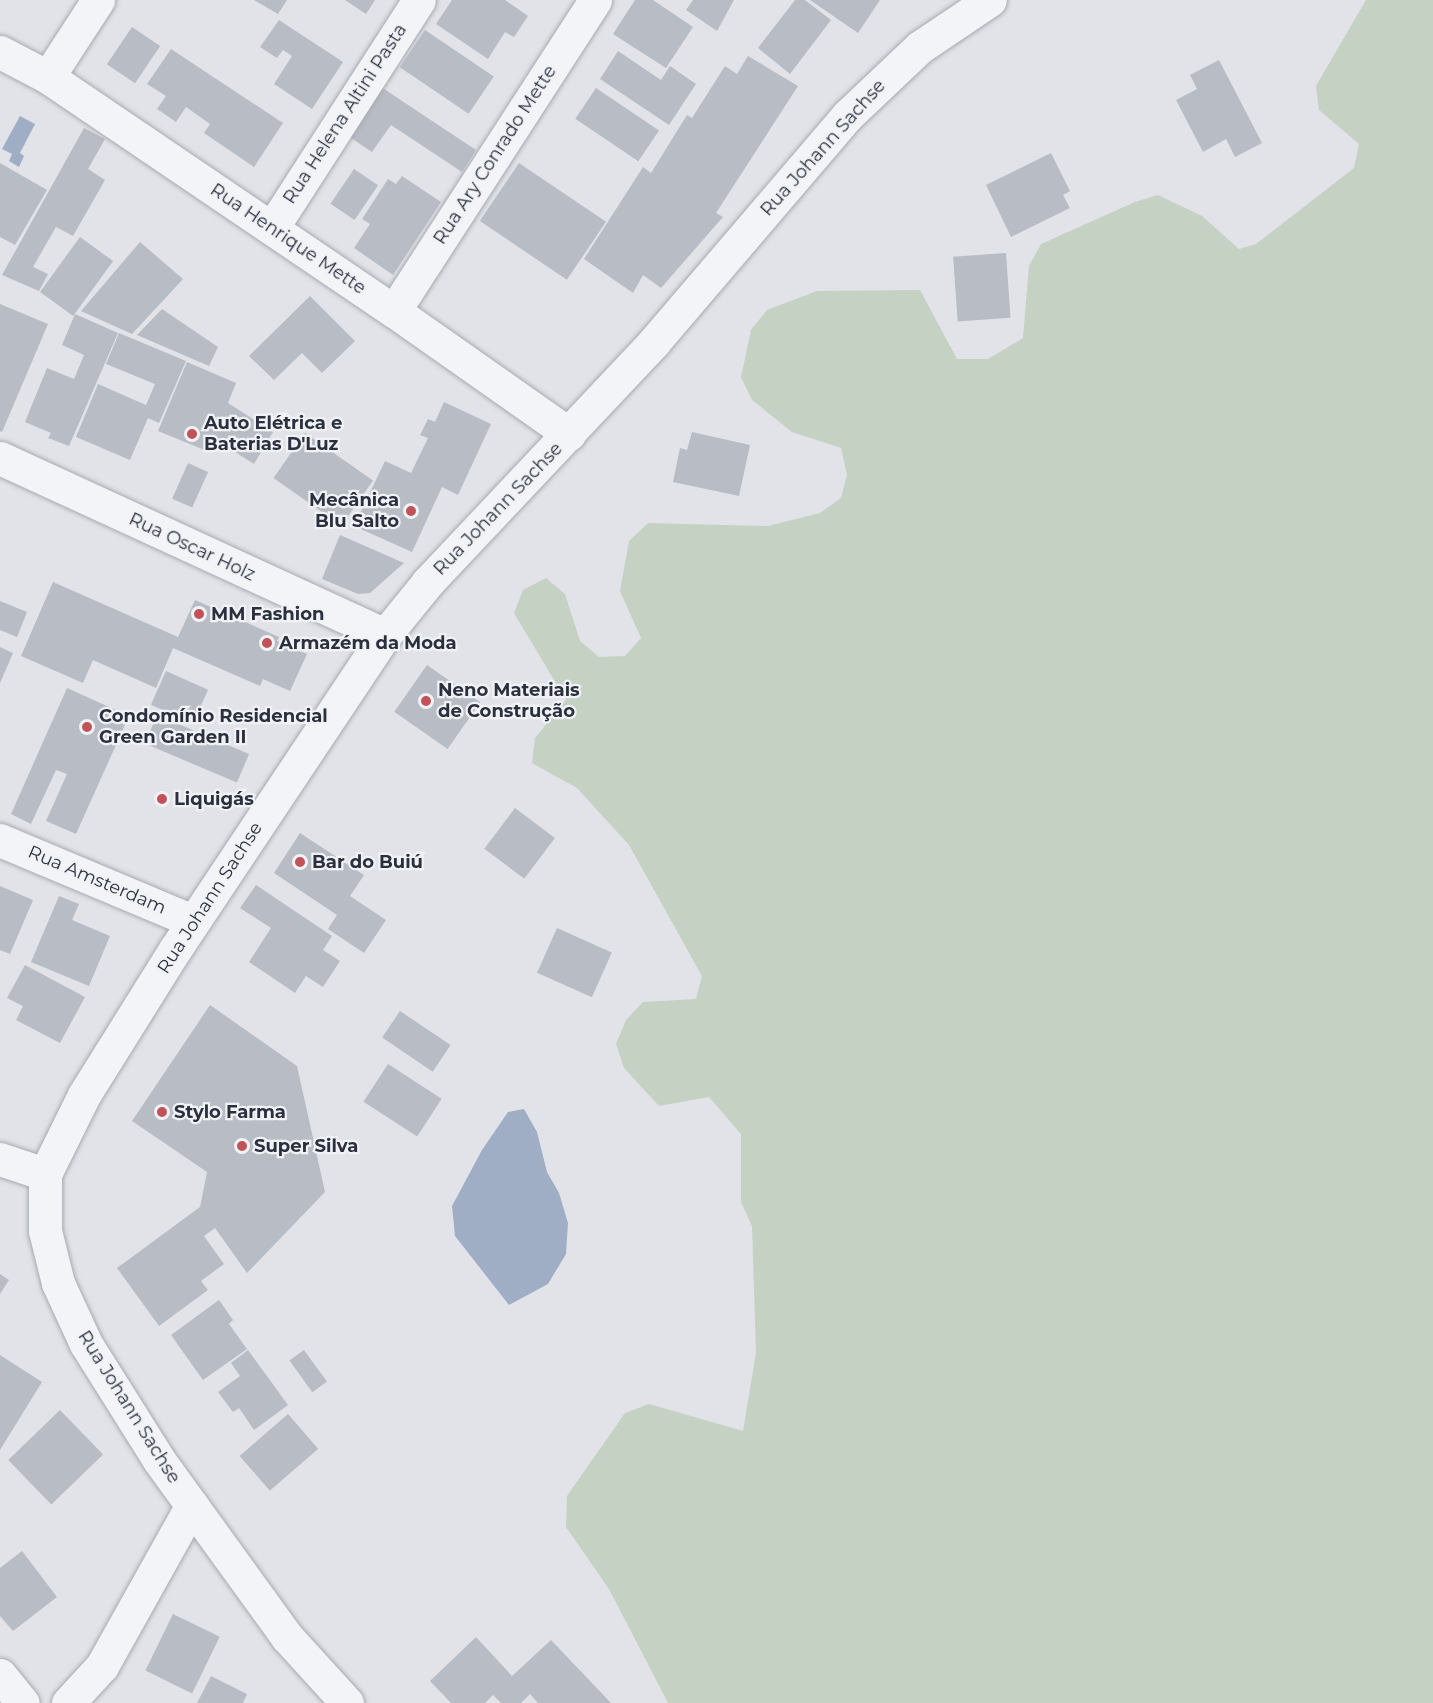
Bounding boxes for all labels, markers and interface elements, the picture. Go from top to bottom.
street label: Rua Helena Altini Pasta [279,20,411,208]
street label: Rua Ary Conrado Mette [429,61,561,249]
street label: Rua Johann Sachse [756,75,890,221]
street label: Rua Henrique Mette [206,179,370,299]
place label: Auto Elétrica e Baterias D'Luz [204,413,342,456]
marker: Auto Elétrica e Baterias D'Luz [185,427,199,441]
street label: Rua Johann Sachse [429,438,567,580]
place label: Mecânica Blu Salto [309,490,399,532]
marker: Mecânica Blu Salto [404,504,418,518]
street label: Rua Oscar Holz [125,508,259,586]
place label: MM Fashion [211,603,324,625]
marker: MM Fashion [192,607,206,621]
place label: Armazém da Moda [279,632,457,654]
marker: Armazém da Moda [260,636,274,650]
place label: Neno Materiais de Construção [438,680,580,722]
marker: Neno Materiais de Construção [419,694,433,708]
place label: Condomínio Residencial Green Garden II [99,706,328,748]
marker: Condomínio Residencial Green Garden II [80,720,94,734]
place label: Liquigás [174,788,254,810]
marker: Liquigás [155,792,169,806]
street label: Rua Johann Sachse [153,818,267,978]
street label: Rua Amsterdam [25,841,169,919]
place label: Bar do Buiú [312,851,423,873]
marker: Bar do Buiú [293,855,307,869]
place label: Stylo Farma [174,1101,286,1123]
marker: Stylo Farma [155,1105,169,1119]
place label: Super Silva [254,1135,358,1157]
marker: Super Silva [235,1139,249,1153]
street label: Rua Johann Sachse [73,1327,185,1487]

